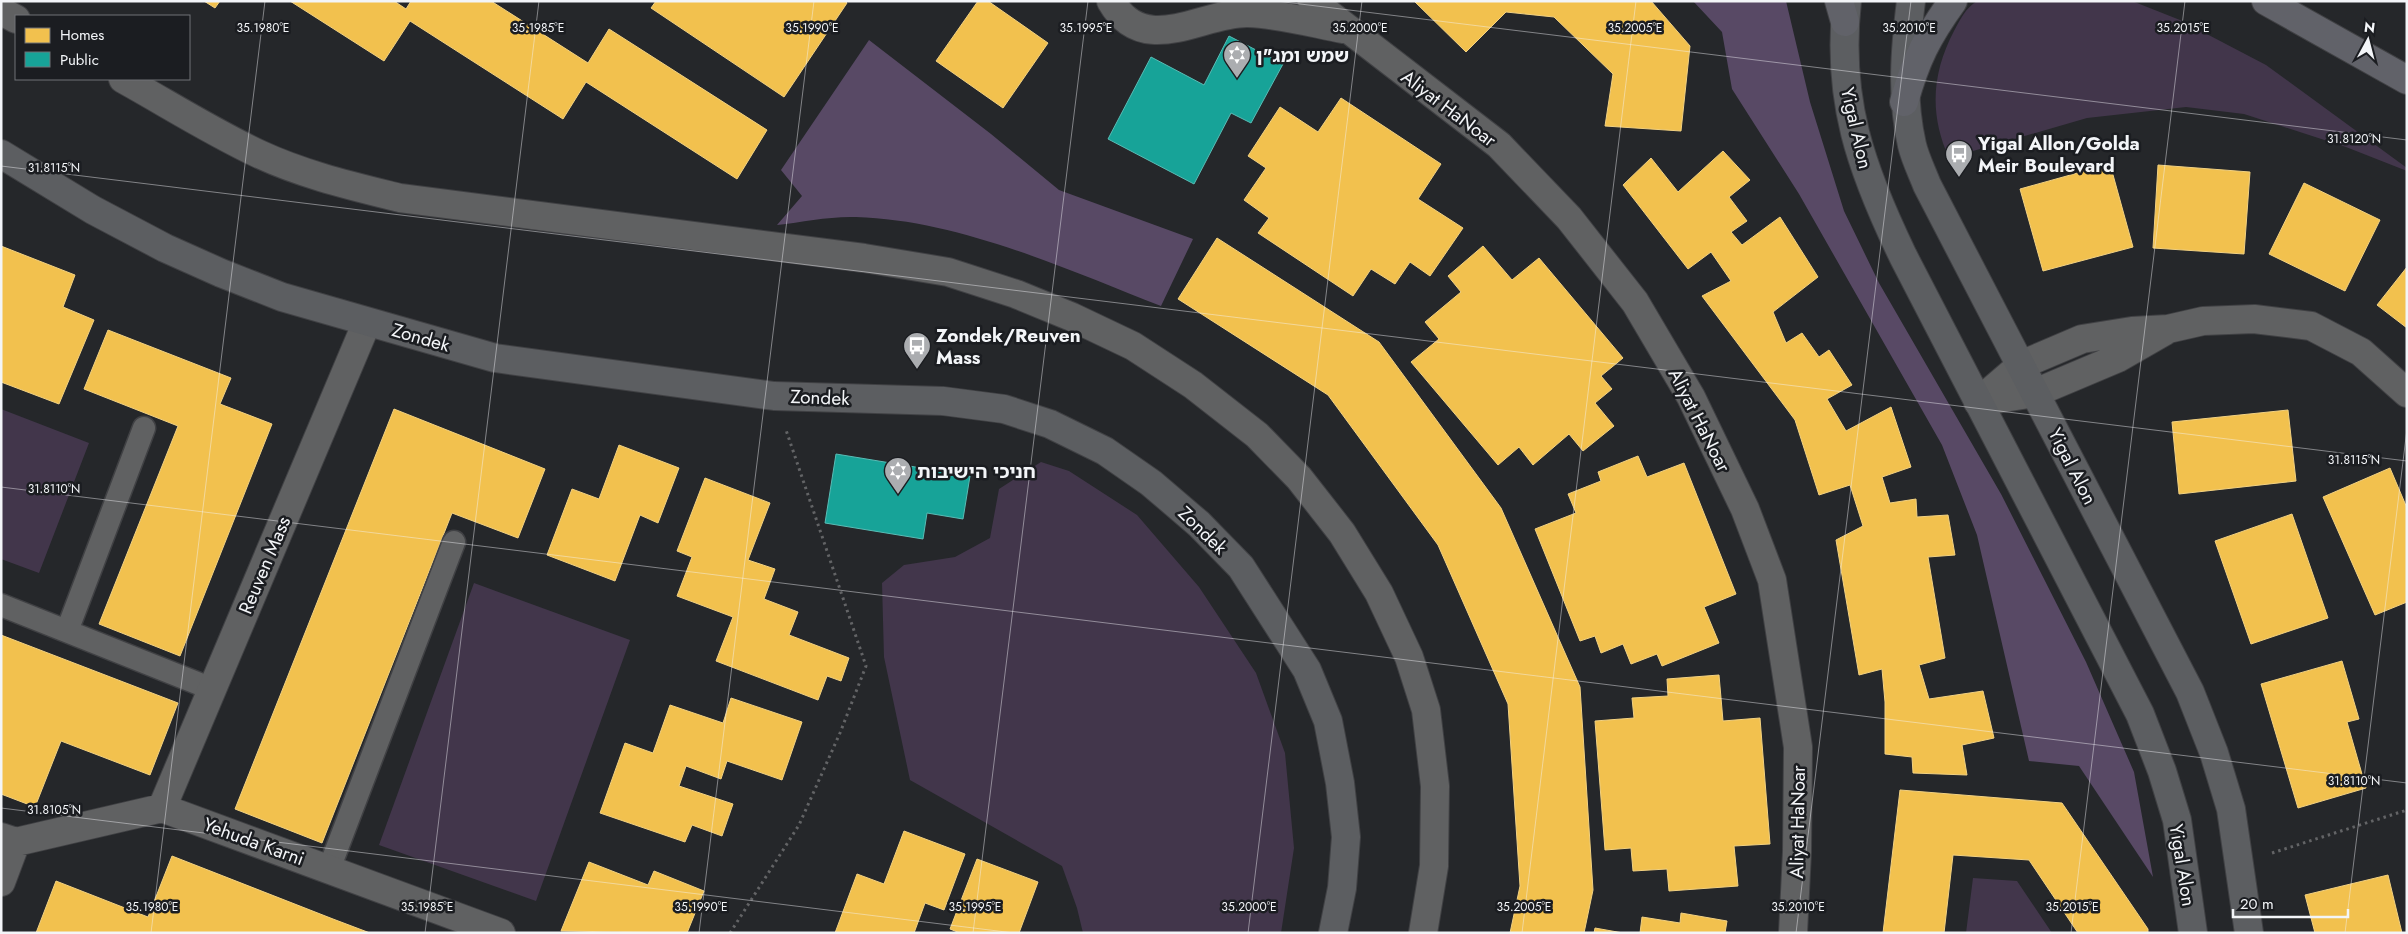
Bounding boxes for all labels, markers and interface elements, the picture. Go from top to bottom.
legend [15,15,190,80]
north arrow [2343,15,2393,65]
text: N [2363,16,2376,38]
text: 35.1980°E [237,19,289,37]
text: 35.1985°E [512,19,564,37]
text: 35.1990°E [785,19,839,37]
text: 35.1995°E [1060,19,1112,37]
text: 35.2000°E [1332,19,1388,37]
text: 35.2005°E [1608,19,1662,37]
text: 35.2010°E [1882,19,1936,37]
text: 35.2015°E [2156,19,2210,37]
text: Homes [60,24,104,46]
synagogue icon: שמש ומג"ן [1222,40,1252,79]
place label: שמש ומג"ן [1256,42,1349,69]
text: Public [60,49,99,71]
street label: Aliyat HaNoar [1395,64,1502,153]
street label: Yigal Alon [1834,85,1879,172]
place label: Yigal Allon/Golda Meir Boulevard [1977,130,2140,179]
text: 31.8120°N [2327,130,2381,148]
bus stop icon: Yigal Allon/Golda Meir Boulevard [1944,139,1974,178]
text: 31.8115°N [28,159,80,177]
street label: Zondek [389,316,454,359]
place label: Zondek/Reuven Mass [936,322,1081,371]
bus stop icon: Zondek/Reuven Mass [902,331,932,370]
street label: Aliyat HaNoar [1662,364,1737,477]
street label: Zondek [790,383,851,412]
street label: Yigal Alon [2042,423,2103,509]
text: 31.8115°N [2328,451,2380,469]
synagogue icon: חניכי הישיבות [883,456,913,495]
place label: חניכי הישיבות [917,458,1036,485]
text: 31.8110°N [28,480,80,498]
street label: Zondek [1172,500,1234,561]
street label: Reuven Mass [232,512,297,618]
street label: Aliyat HaNoar [1783,765,1812,879]
text: 31.8110°N [2328,772,2380,790]
text: 31.8105°N [27,801,81,819]
street label: Yehuda Karni [200,811,308,872]
street label: Yigal Alon [2163,822,2202,908]
scale bar [2233,886,2348,918]
text: 20 m [2240,893,2274,915]
text: 35.1980°E [126,898,178,916]
text: 35.1985°E [401,898,453,916]
text: 35.1990°E [674,898,728,916]
text: 35.1995°E [949,898,1001,916]
text: 35.2000°E [1221,898,1277,916]
text: 35.2005°E [1497,898,1551,916]
text: 35.2010°E [1771,898,1825,916]
text: 35.2015°E [2045,898,2099,916]

